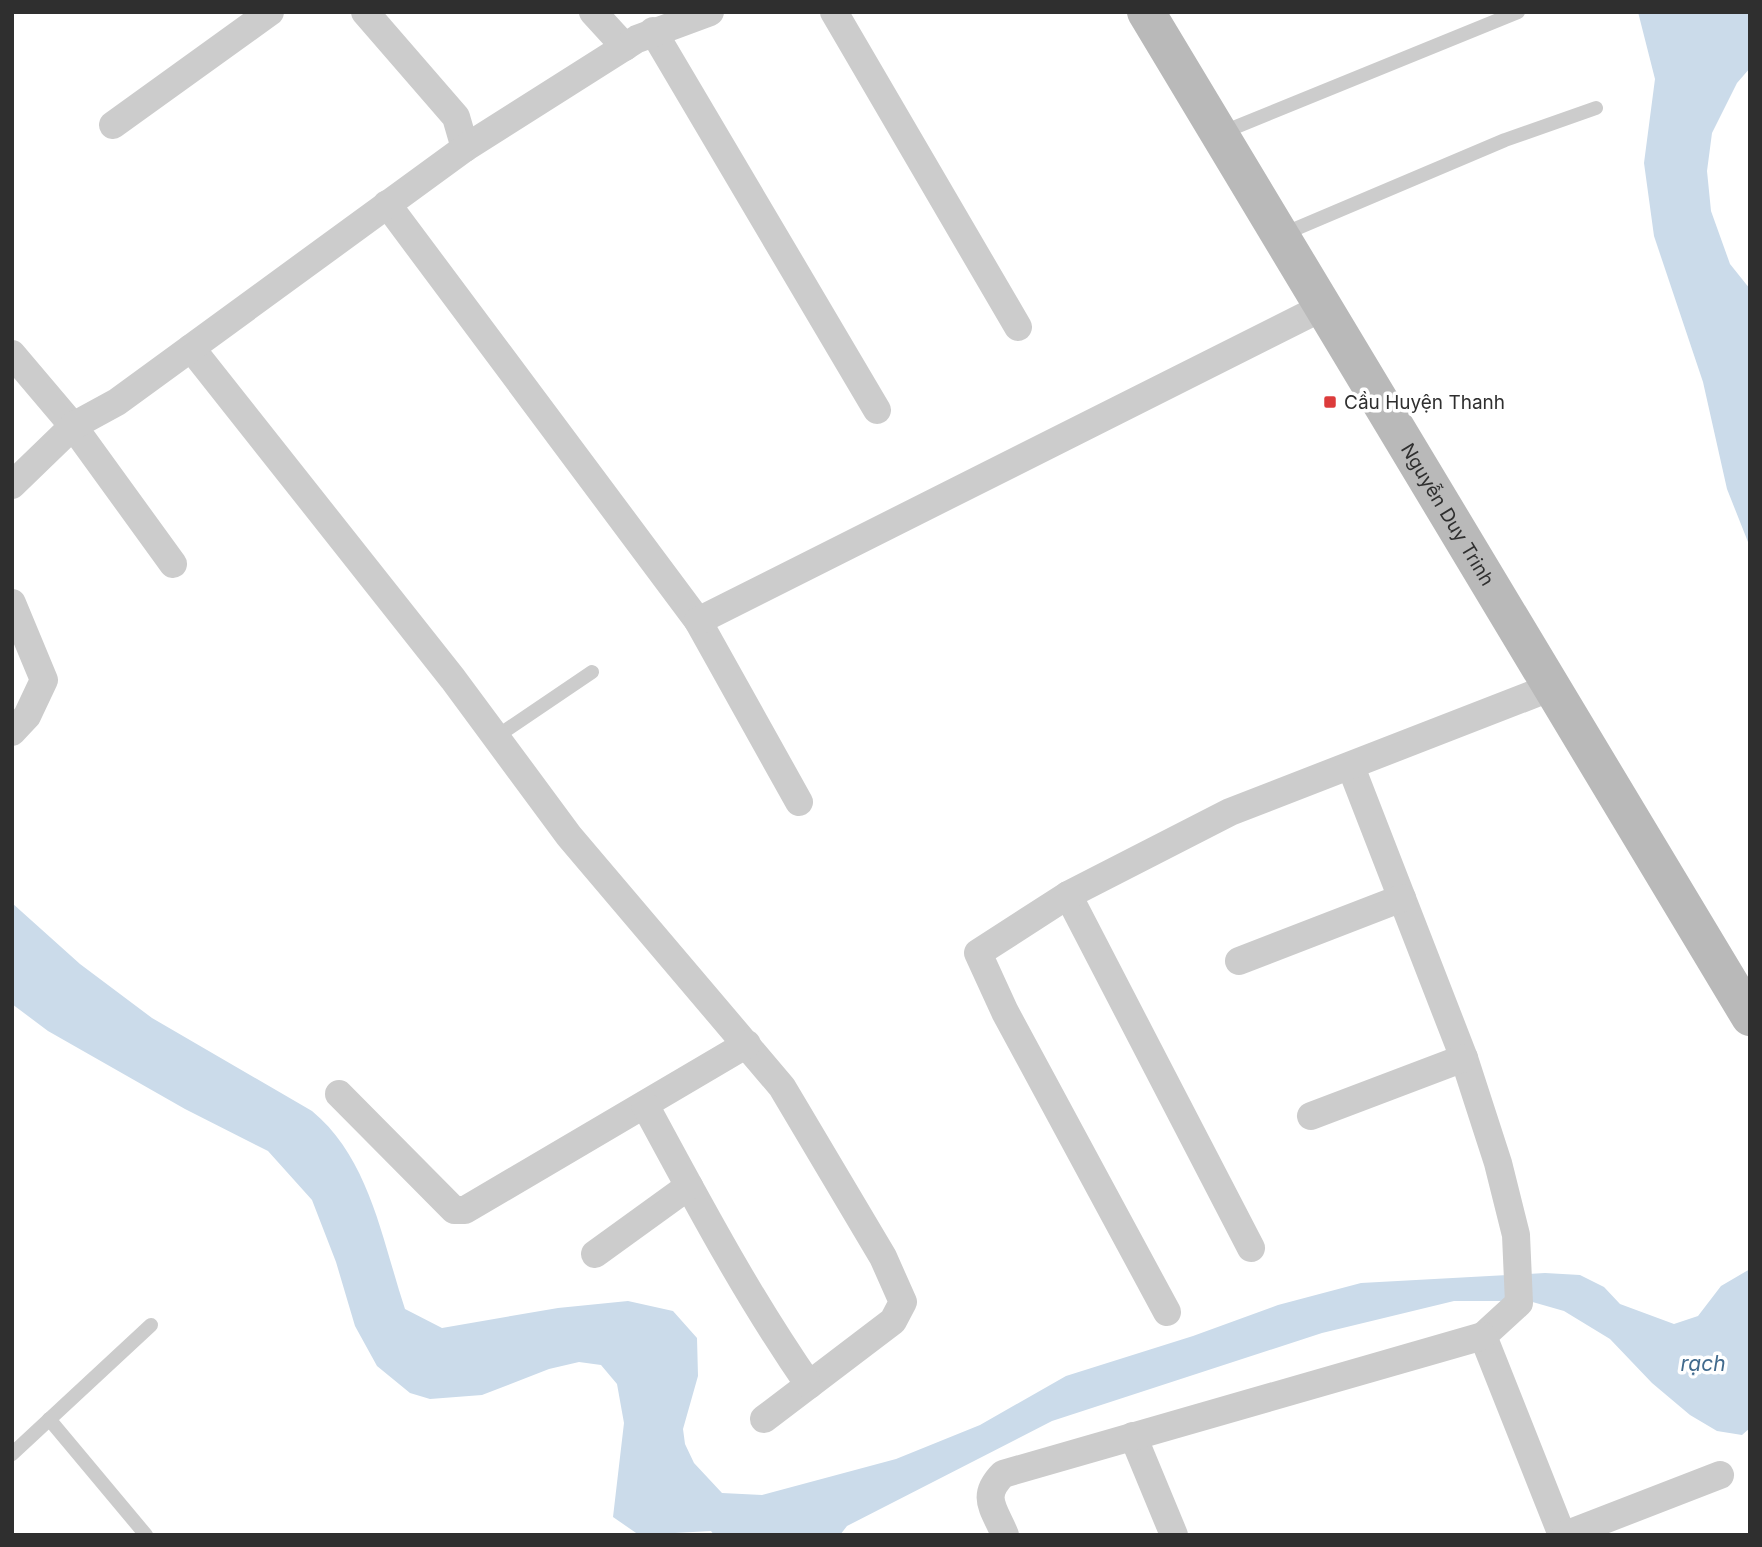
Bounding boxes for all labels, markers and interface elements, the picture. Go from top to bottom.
place label: Cầu Huyện Thanh [1344,391,1505,414]
marker: Cầu Huyện Thanh [1322,394,1338,410]
street label: Nguyễn Duy Trinh [1396,439,1499,590]
water label: rạch [1680,1351,1726,1376]

